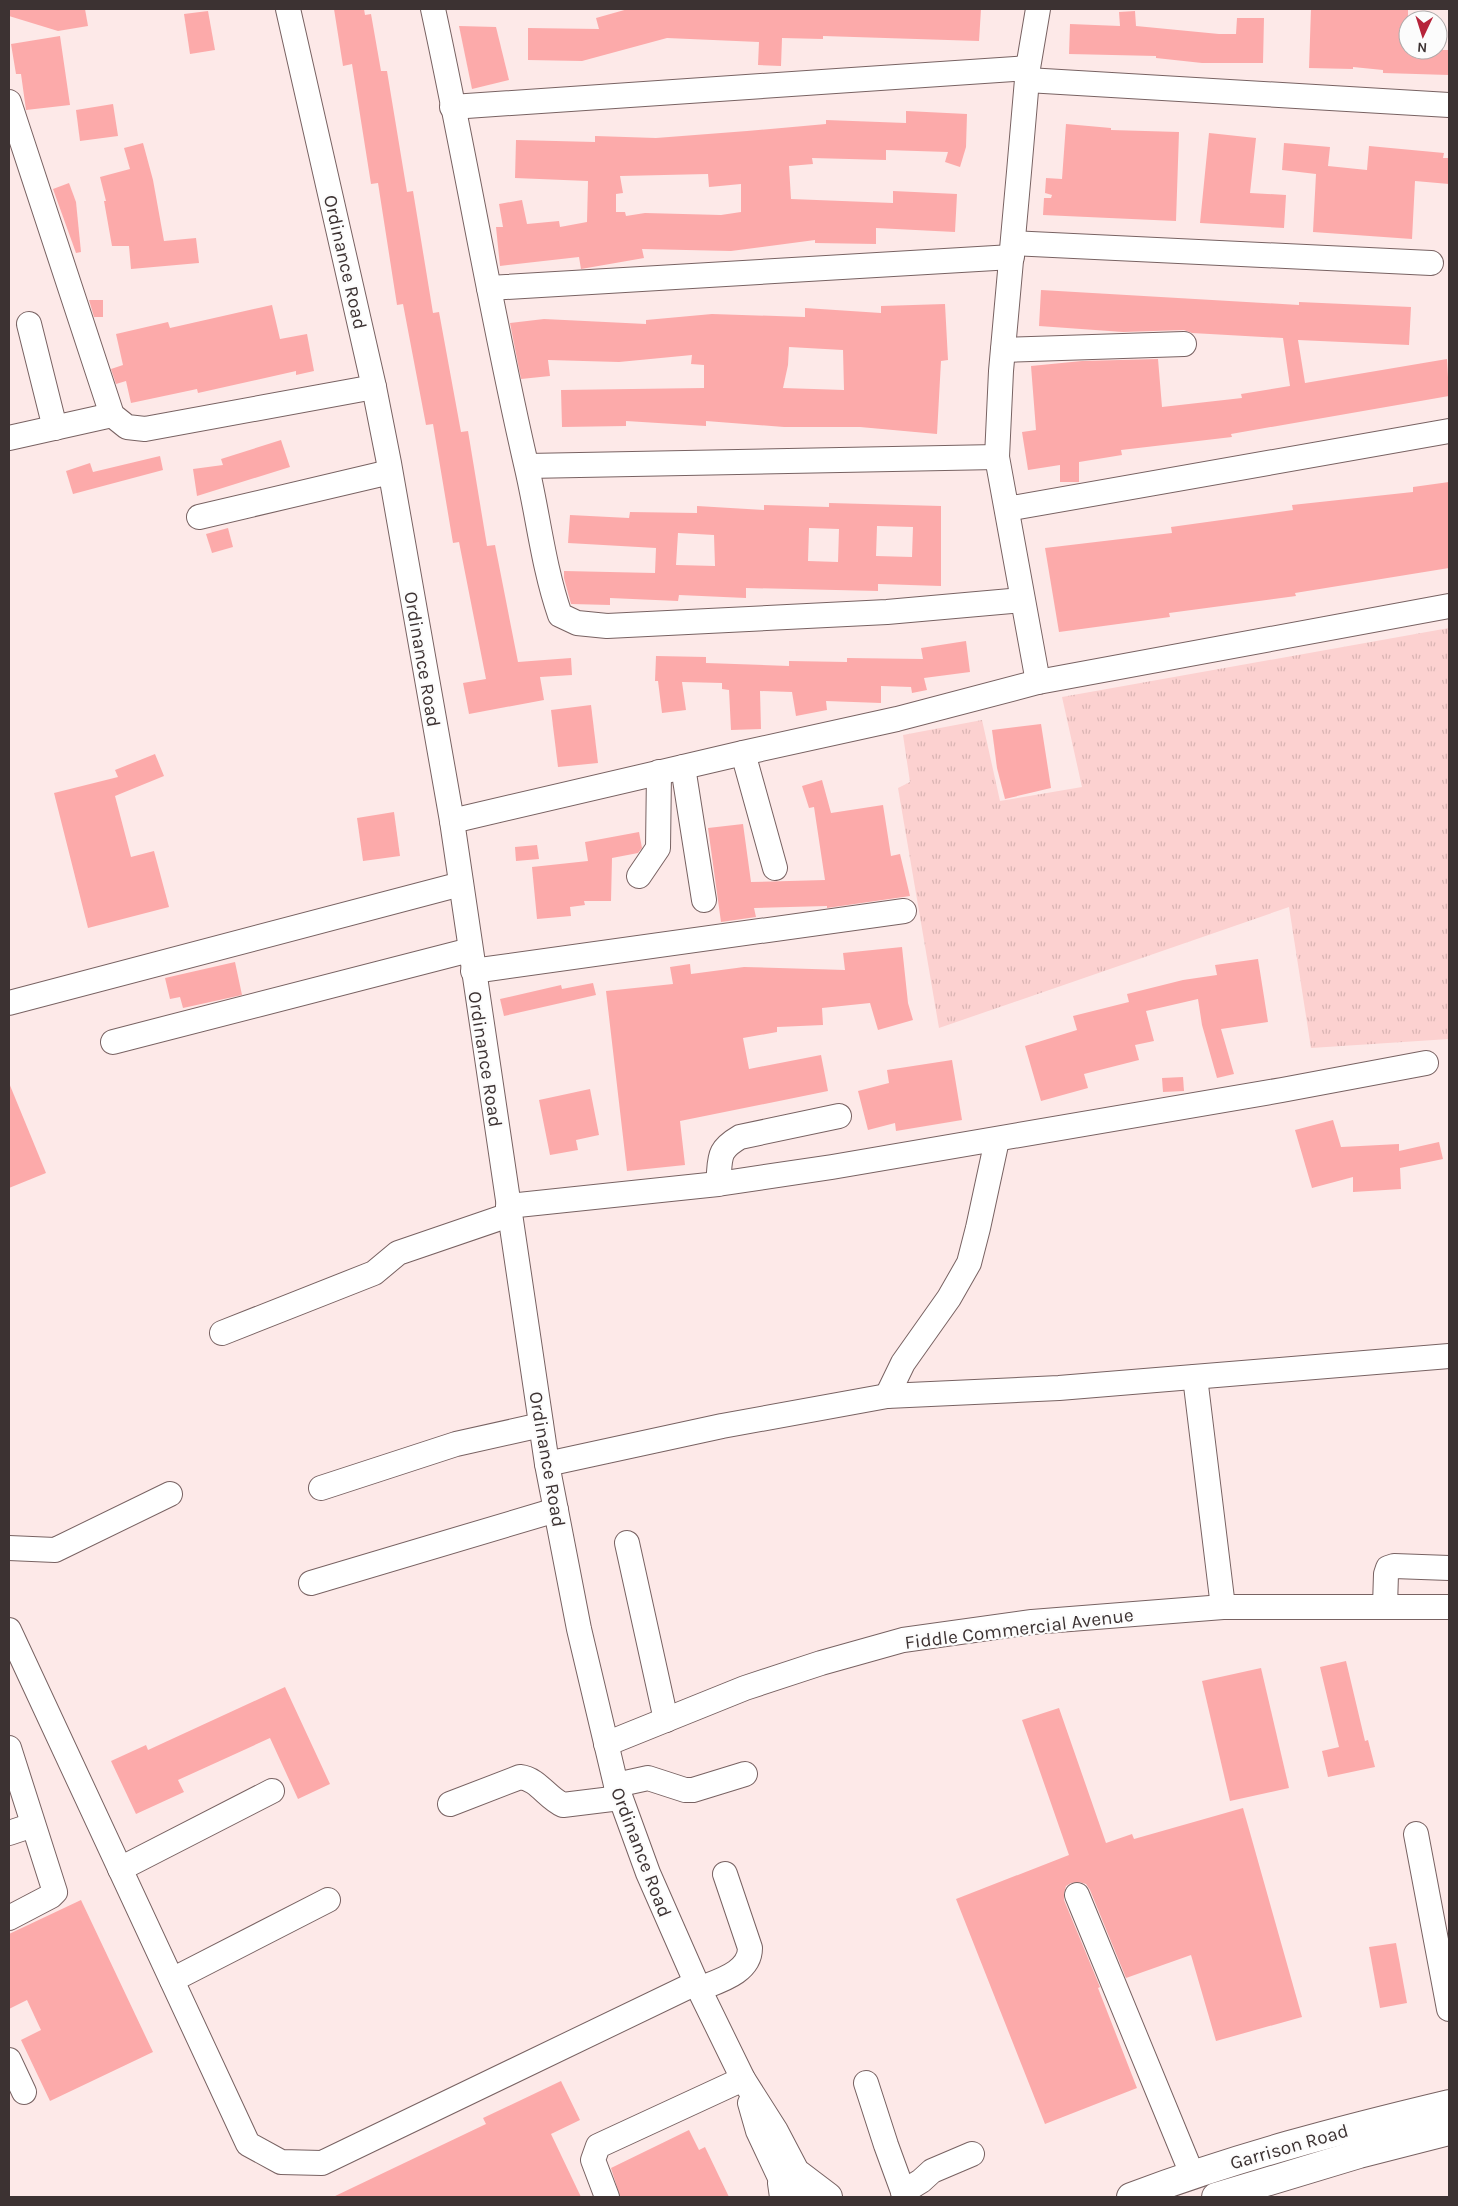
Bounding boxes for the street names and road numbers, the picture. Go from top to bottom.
street label: Ordinance Road [319,193,371,332]
street label: Ordinance Road [399,590,445,729]
street label: Ordinance Road [463,990,507,1129]
street label: Ordinance Road [524,1390,570,1529]
street label: Fiddle Commercial Avenue [904,1604,1135,1654]
street label: Ordinance Road [606,1784,676,1920]
street label: Garrison Road [1228,2120,1351,2174]

